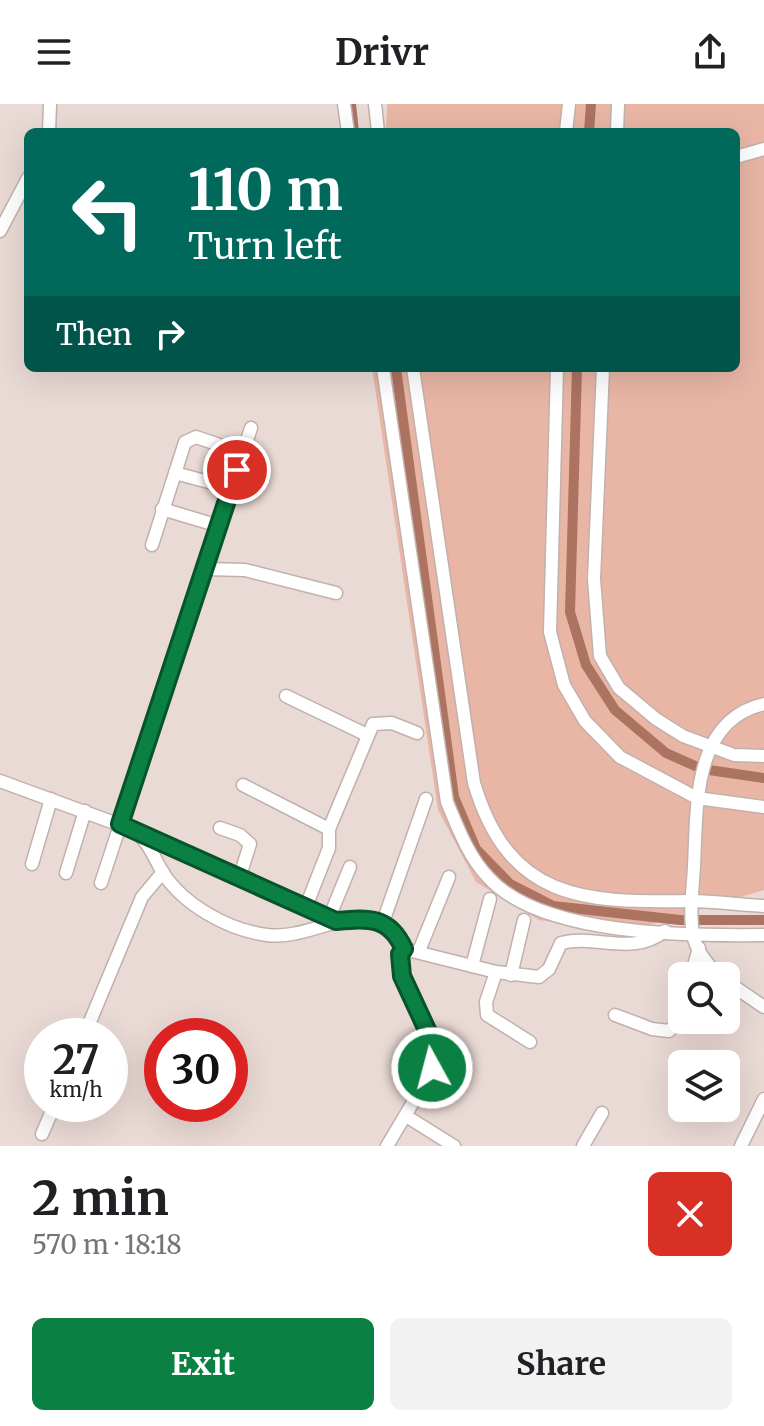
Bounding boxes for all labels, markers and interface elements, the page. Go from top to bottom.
icon: menu [32,30,76,74]
text: Drivr [335,30,429,75]
icon: share [688,30,732,74]
text: 110 m [188,155,343,225]
icon: left [56,160,160,264]
text: Turn left [188,224,342,269]
icon: right [148,312,192,356]
text: Then [56,315,132,353]
pin [203,436,271,504]
icon: arrive [215,448,259,492]
map controls [668,962,740,1122]
button: search [668,962,740,1034]
speed limit sign: 30 [144,1018,248,1122]
position arrow [390,1026,474,1110]
text: 27 [53,1035,99,1085]
button: layers [668,1050,740,1122]
text: km/h [50,1077,102,1102]
text: 2 min [32,1168,169,1228]
button: close [648,1172,732,1256]
text: 570 m · 18:18 [32,1228,182,1261]
button: Exit [32,1318,374,1410]
button: Share [390,1318,732,1410]

